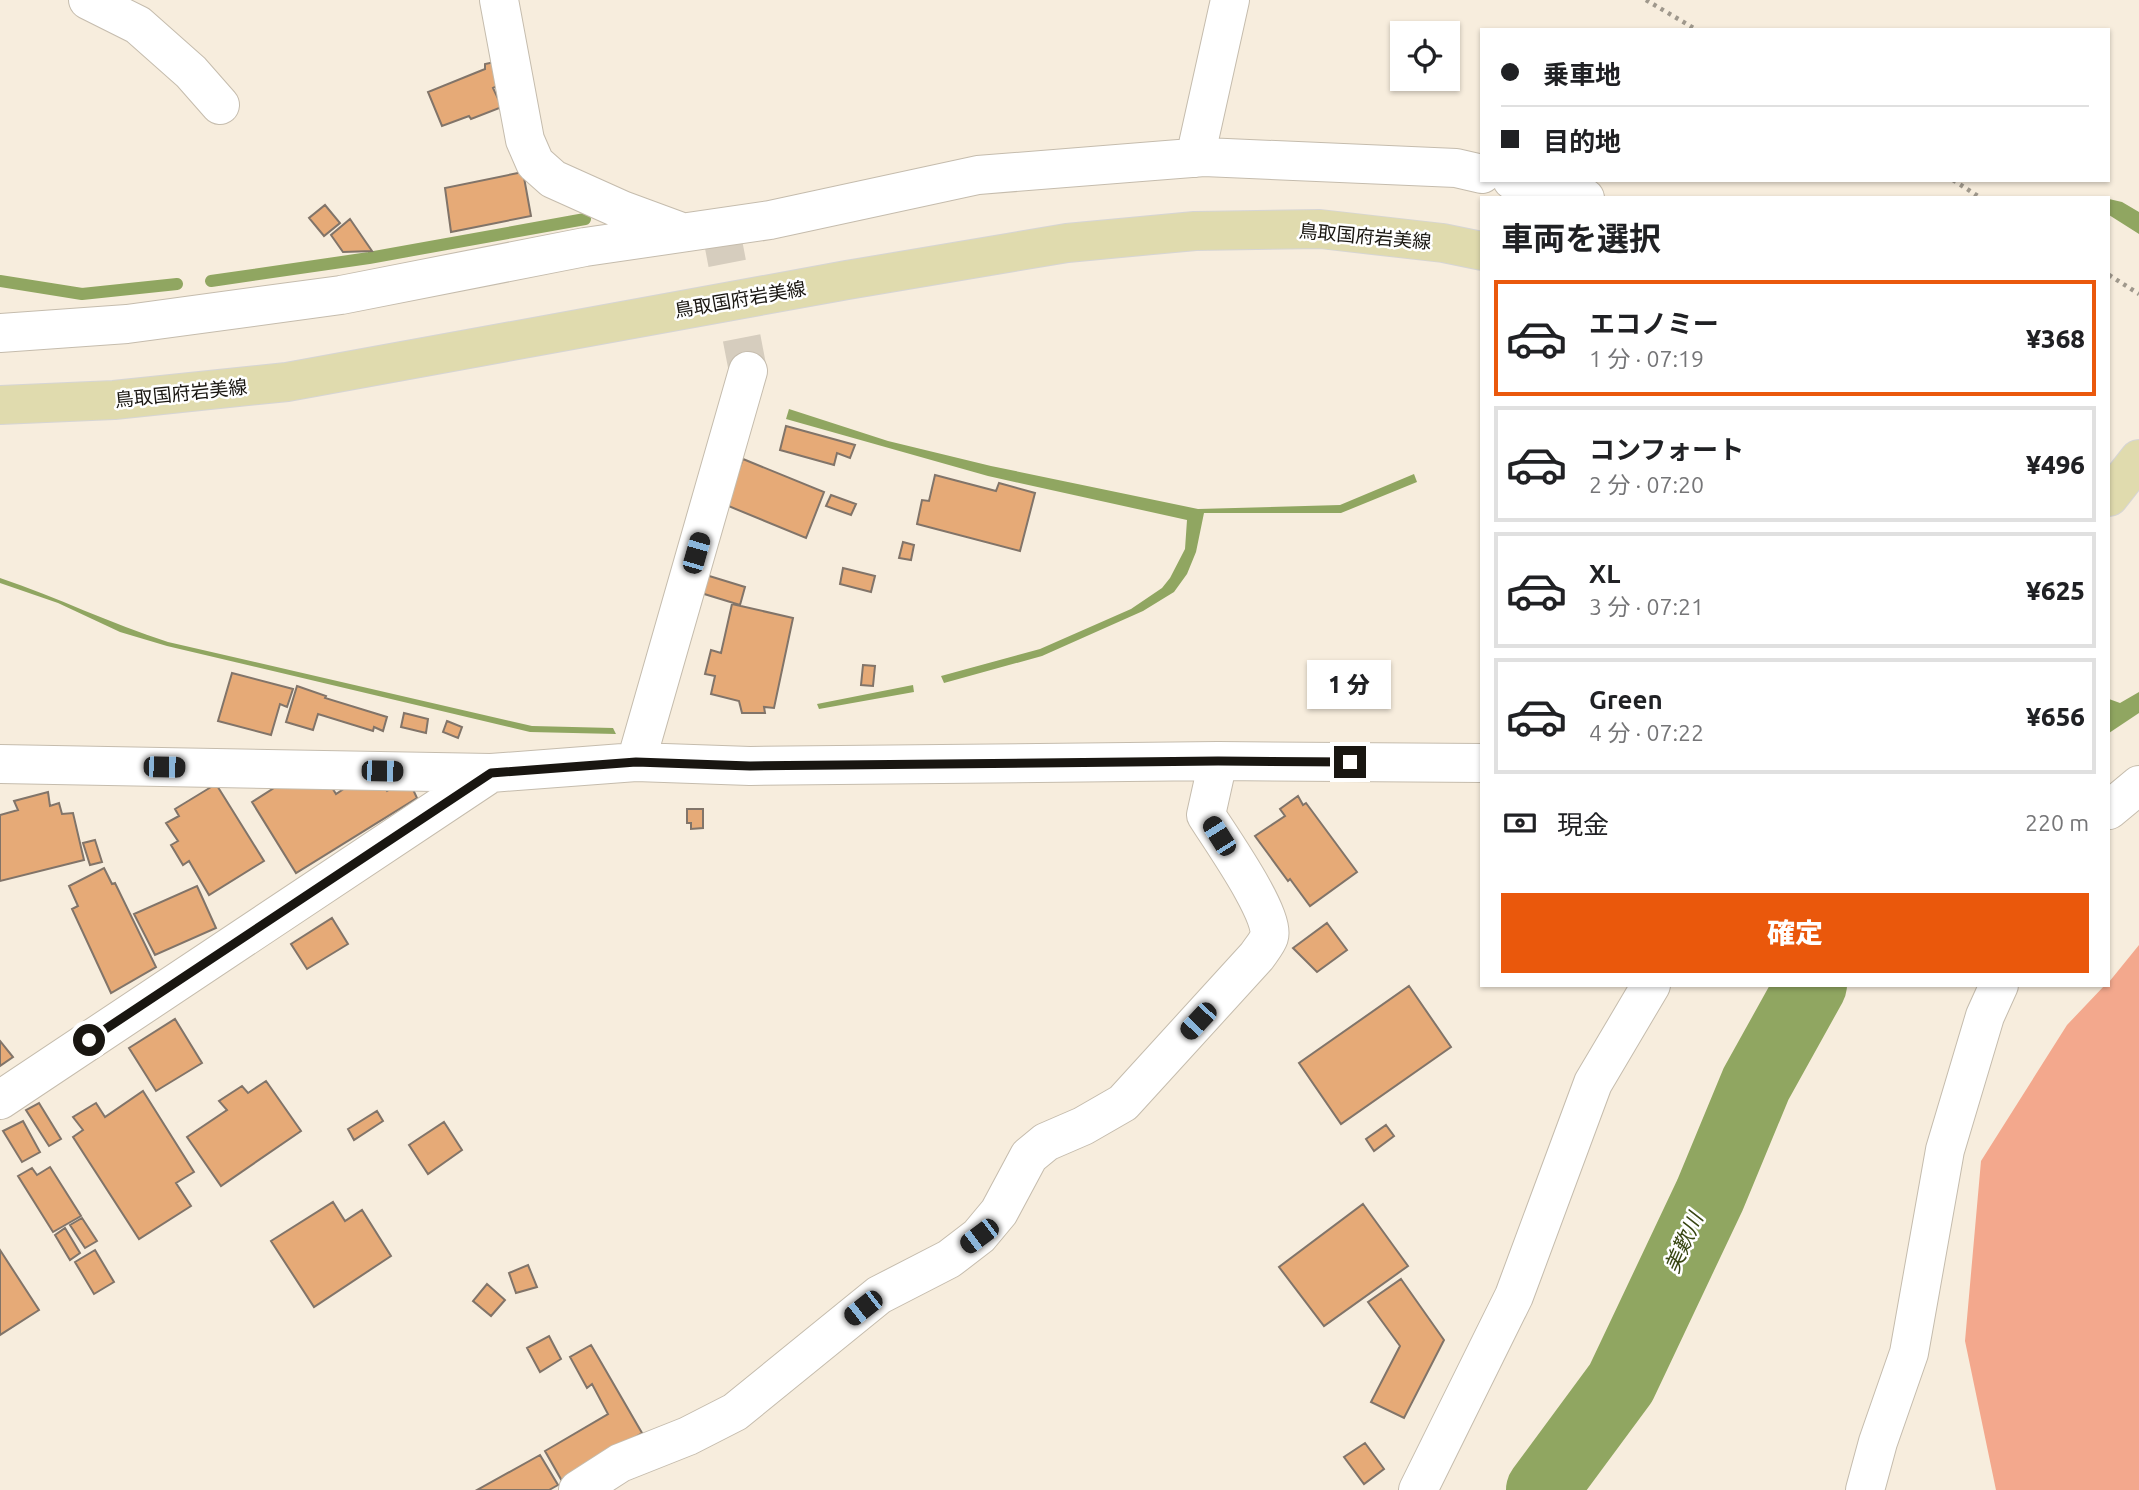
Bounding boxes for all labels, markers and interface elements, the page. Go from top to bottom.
map controls [1390,21,1460,91]
button: locate [1390,21,1460,91]
text: 乗車地 [1543,60,1621,89]
text: 目的地 [1543,127,1621,156]
street label: 鳥取国府岩美線 [1298,219,1432,253]
text: 車両を選択 [1501,220,1661,256]
street label: 鳥取国府岩美線 [673,277,807,321]
icon: car [1505,307,1568,370]
text: エコノミー [1589,309,1719,338]
text: ¥368 [2026,324,2085,353]
text: 1 分 · 07:19 [1589,346,1704,371]
street label: 鳥取国府岩美線 [114,375,248,411]
icon: car [1505,433,1568,496]
text: コンフォート [1589,435,1744,464]
text: ¥496 [2026,450,2085,479]
text: 2 分 · 07:20 [1589,472,1704,497]
car [681,530,712,576]
icon: car [1505,559,1568,622]
text: XL [1589,559,1620,588]
text: ¥625 [2026,576,2085,605]
text: 3 分 · 07:21 [1589,594,1704,619]
callout: 1 分 [1308,660,1392,710]
text: 1 分 [1328,672,1370,697]
icon: car [1505,685,1568,748]
text: Green [1589,685,1663,714]
text: ¥656 [2026,702,2085,731]
text: 4 分 · 07:22 [1589,720,1704,745]
route end [1334,746,1366,778]
car [143,756,186,778]
car [361,760,404,782]
icon: cash [1501,804,1539,842]
text: 現金 [1557,810,1609,839]
text: 220 m [2025,810,2089,835]
car [1199,813,1240,859]
button: 確定 [1501,893,2089,973]
car [1176,998,1221,1044]
route start [73,1024,105,1056]
water label: 美歎川 [1659,1207,1708,1276]
car [956,1215,1003,1257]
car [840,1287,887,1329]

